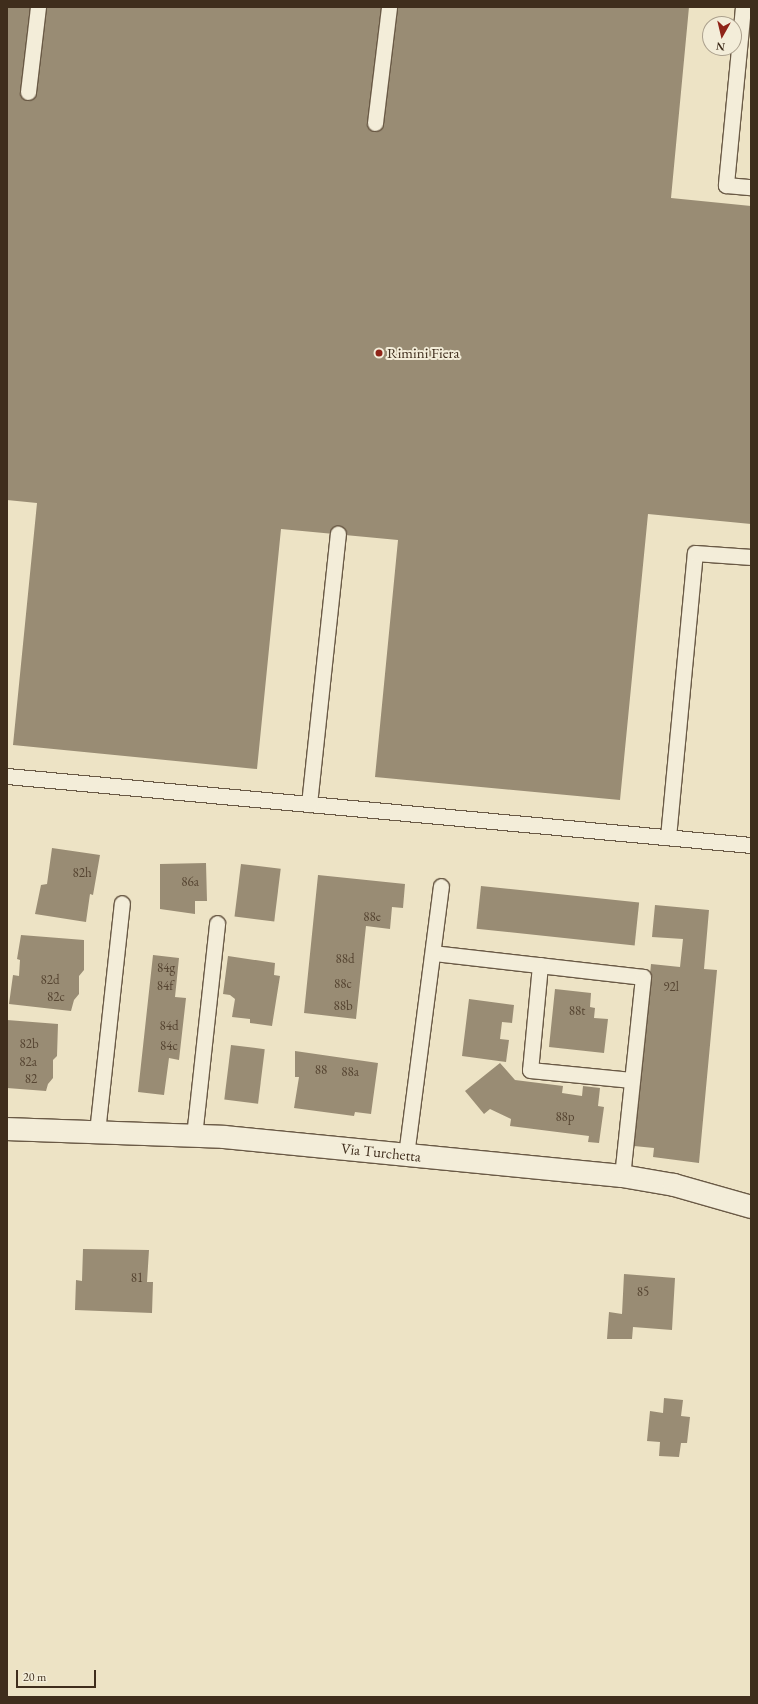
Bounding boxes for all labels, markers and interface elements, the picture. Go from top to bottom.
north arrow [702,16,742,56]
text: N [715,39,726,54]
place label: Rimini Fiera [387,344,460,362]
marker: Rimini Fiera [374,348,384,358]
house number: 82h [72,865,92,881]
house number: 86a [181,874,199,890]
house number: 88e [363,909,381,925]
house number: 88d [335,951,355,967]
house number: 84g [157,960,175,976]
house number: 82d [40,972,60,988]
house number: 88c [334,976,352,992]
house number: 84f [157,978,173,994]
house number: 92l [663,979,679,995]
house number: 82c [47,989,65,1005]
house number: 88b [333,998,353,1014]
house number: 88t [569,1003,585,1019]
house number: 84d [159,1018,179,1034]
house number: 82b [19,1036,39,1052]
house number: 84c [160,1038,178,1054]
house number: 82a [19,1054,37,1070]
house number: 88 [315,1062,327,1078]
house number: 88a [341,1064,359,1080]
house number: 82 [25,1071,37,1087]
house number: 88p [555,1109,575,1125]
street label: Via Turchetta [340,1139,422,1165]
house number: 81 [131,1270,143,1286]
house number: 85 [637,1284,649,1300]
scale bar [18,1662,98,1688]
text: 20 m [23,1669,46,1685]

